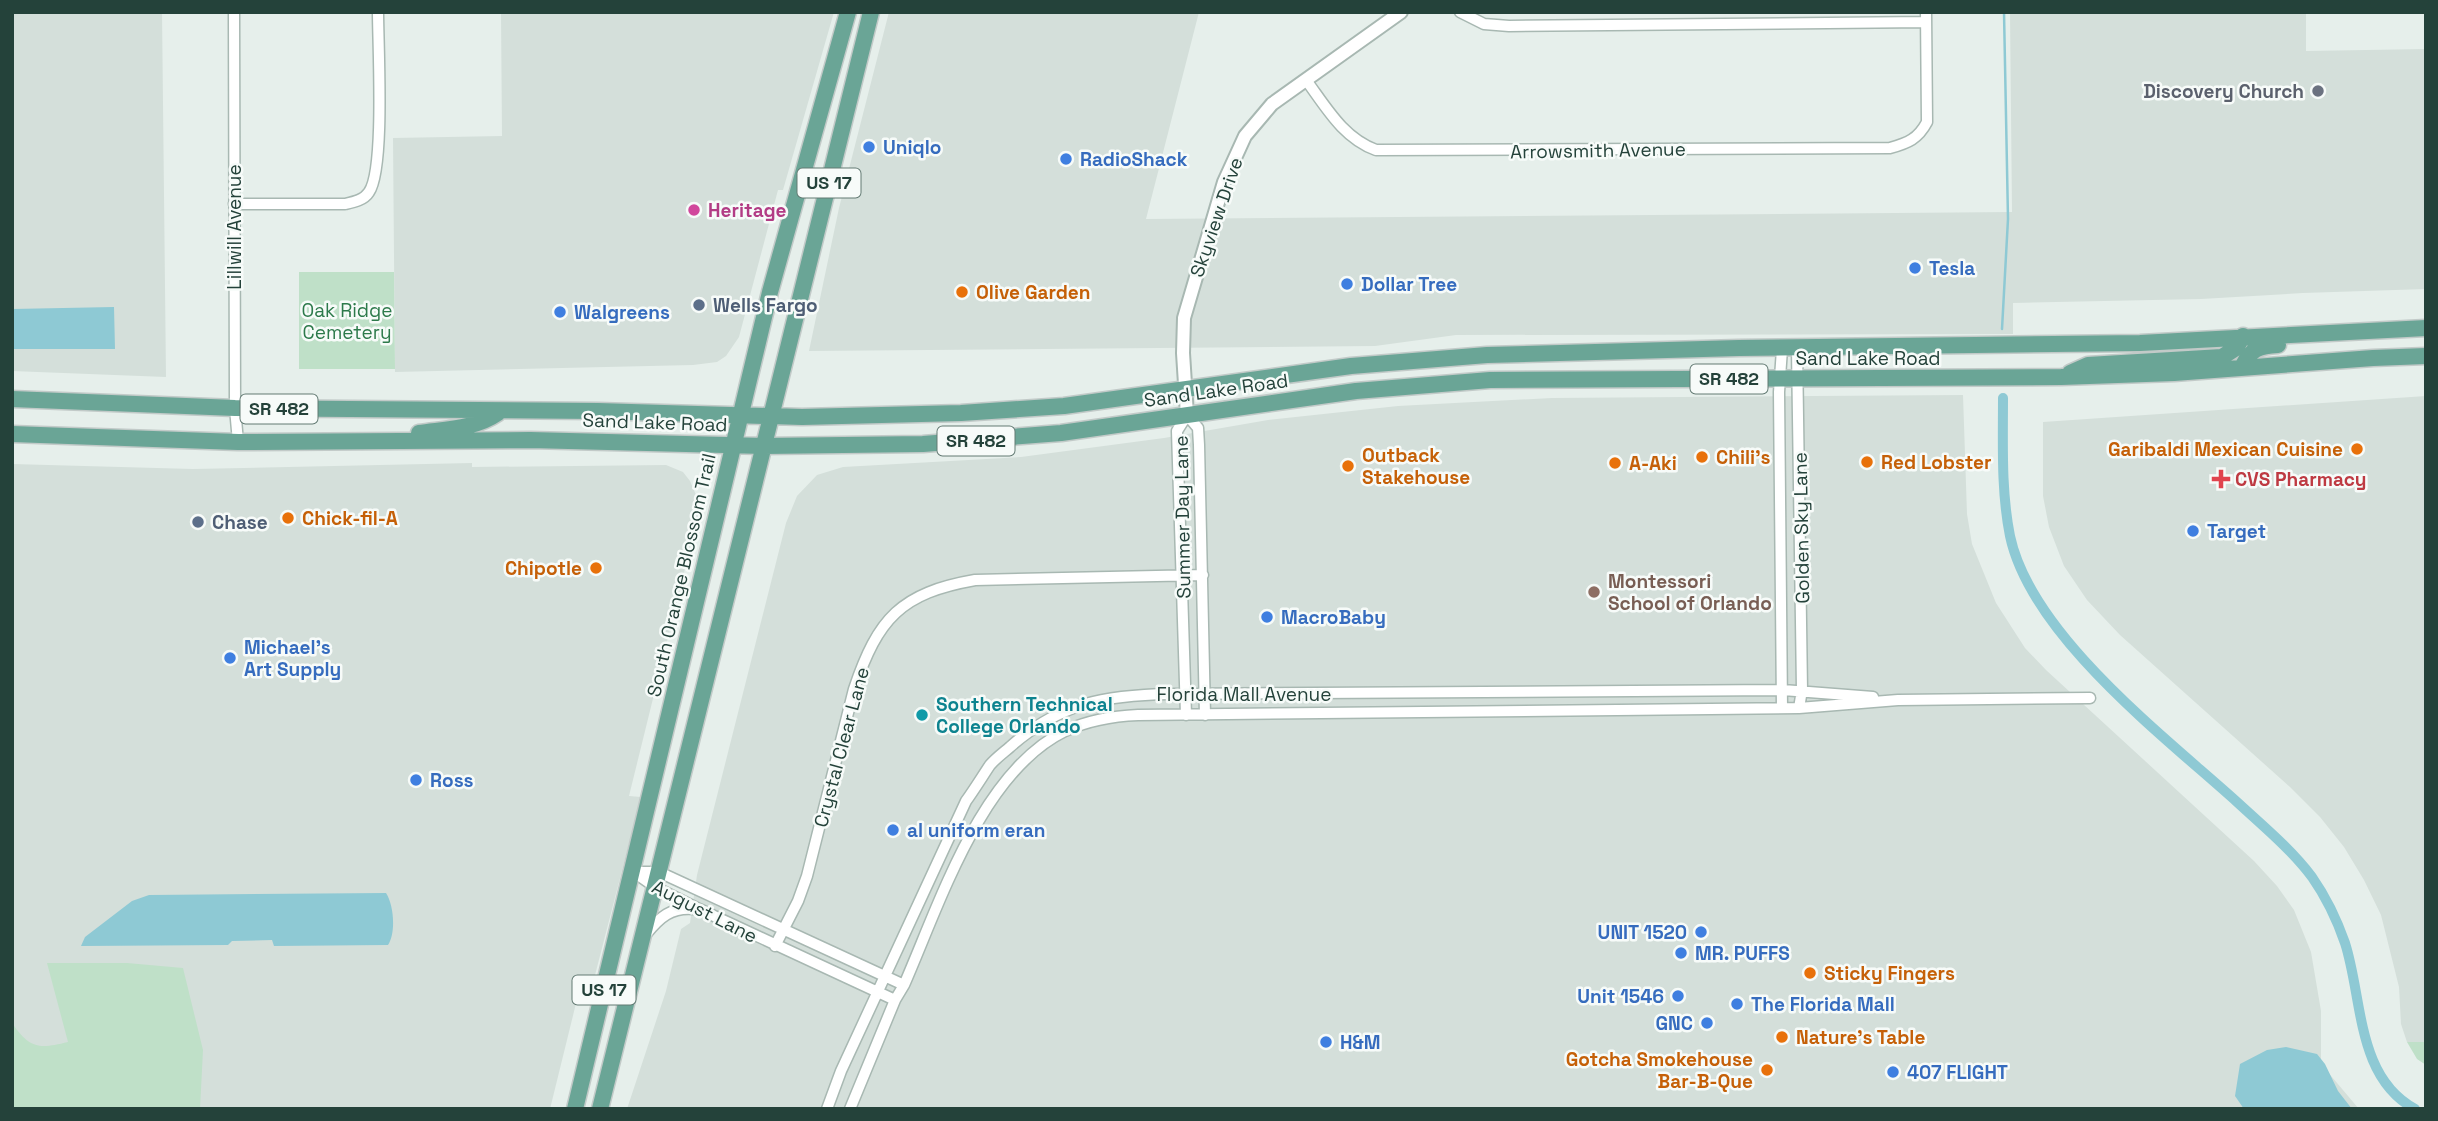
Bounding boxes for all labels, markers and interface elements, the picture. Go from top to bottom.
place label: Discovery Church [2143,79,2304,104]
marker: Discovery Church [2310,83,2326,99]
place label: Uniqlo [883,135,941,160]
street label: Arrowsmith Avenue [1510,136,1686,165]
marker: Uniqlo [861,139,877,155]
place label: RadioShack [1080,147,1188,172]
marker: RadioShack [1058,151,1074,167]
street label: Skyview Drive [1184,154,1249,280]
street label: Lillwill Avenue [222,164,247,290]
road number: US 17 [798,168,860,198]
place label: Heritage [708,198,787,223]
marker: Heritage [686,202,702,218]
place label: Tesla [1929,256,1975,281]
marker: Tesla [1907,260,1923,276]
place label: Dollar Tree [1361,272,1457,297]
marker: Dollar Tree [1339,276,1355,292]
place label: Olive Garden [976,280,1090,305]
marker: Olive Garden [954,284,970,300]
place label: Wells Fargo [713,293,818,318]
marker: Wells Fargo [691,297,707,313]
park label: Oak Ridge Cemetery [301,298,393,345]
place label: Walgreens [574,300,670,325]
marker: Walgreens [552,304,568,320]
street label: Sand Lake Road [1795,346,1941,371]
road number: SR 482 [1690,365,1768,394]
street label: Sand Lake Road [1142,368,1290,413]
road number: SR 482 [240,394,318,424]
street label: Sand Lake Road [582,407,728,438]
road number: SR 482 [937,426,1014,456]
street label: Summer Day Lane [1169,435,1196,599]
place label: Garibaldi Mexican Cuisine [2108,437,2343,462]
marker: Garibaldi Mexican Cuisine [2349,441,2365,457]
place label: Outback Stakehouse [1362,443,1470,490]
place label: Chili's [1716,445,1770,470]
marker: Chili's [1694,449,1710,465]
place label: Red Lobster [1881,450,1992,475]
street label: South Orange Blossom Trail [641,451,722,699]
place label: A-Aki [1629,451,1677,476]
street label: Golden Sky Lane [1788,452,1815,604]
marker: Red Lobster [1859,454,1875,470]
marker: A-Aki [1607,455,1623,471]
marker: Outback Stakehouse [1340,458,1356,474]
place label: CVS Pharmacy [2235,467,2367,492]
marker: CVS Pharmacy [2213,471,2229,487]
place label: Chick-fil-A [302,506,398,531]
place label: Chase [212,510,268,535]
marker: Chick-fil-A [280,510,296,526]
marker: Chase [190,514,206,530]
place label: Target [2207,519,2266,544]
marker: Target [2185,523,2201,539]
place label: Chipotle [505,556,582,581]
marker: Chipotle [588,560,604,576]
place label: Montessori School of Orlando [1608,569,1772,616]
marker: Montessori School of Orlando [1586,584,1602,600]
place label: MacroBaby [1281,605,1386,630]
marker: MacroBaby [1259,609,1275,625]
place label: Michael's Art Supply [244,635,341,682]
marker: Michael's Art Supply [222,650,238,666]
street label: Crystal Clear Lane [808,664,875,830]
street label: Florida Mall Avenue [1157,682,1331,707]
place label: Southern Technical College Orlando [936,692,1113,739]
marker: Southern Technical College Orlando [914,707,930,723]
place label: Ross [430,768,474,793]
marker: Ross [408,772,424,788]
place label: al uniform eran [907,818,1045,843]
marker: al uniform eran [885,822,901,838]
street label: August Lane [648,874,762,949]
place label: UNIT 1520 [1598,920,1687,945]
marker: UNIT 1520 [1693,924,1709,940]
place label: MR. PUFFS [1695,941,1790,966]
marker: MR. PUFFS [1673,945,1689,961]
place label: Sticky Fingers [1824,961,1955,986]
marker: Sticky Fingers [1802,965,1818,981]
road number: US 17 [572,975,636,1004]
place label: Unit 1546 [1577,984,1664,1009]
marker: Unit 1546 [1670,988,1686,1004]
place label: The Florida Mall [1751,992,1895,1017]
marker: The Florida Mall [1729,996,1745,1012]
place label: GNC [1655,1011,1693,1036]
marker: GNC [1699,1015,1715,1031]
place label: Nature's Table [1796,1025,1925,1050]
marker: Nature's Table [1774,1029,1790,1045]
place label: H&M [1340,1030,1380,1055]
marker: H&M [1318,1034,1334,1050]
place label: Gotcha Smokehouse Bar-B-Que [1566,1047,1753,1094]
place label: 407 FLIGHT [1907,1060,2008,1085]
marker: Gotcha Smokehouse Bar-B-Que [1759,1062,1775,1078]
marker: 407 FLIGHT [1885,1064,1901,1080]

